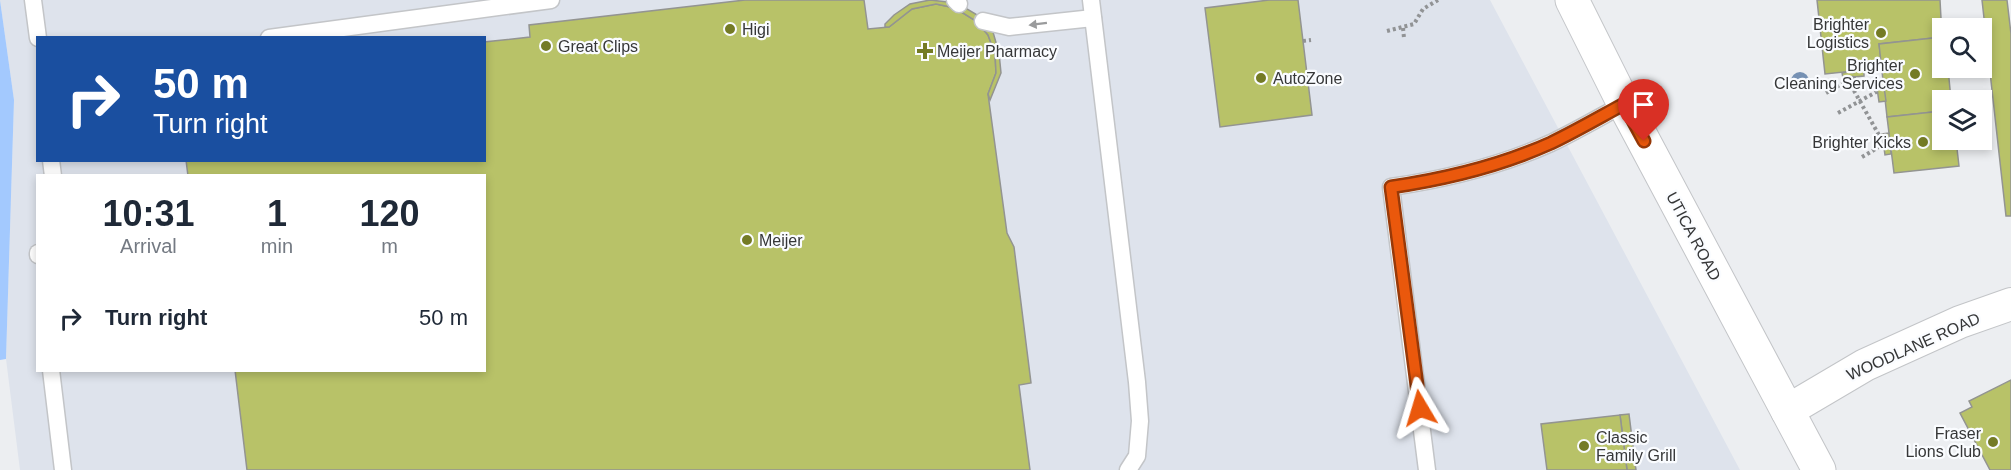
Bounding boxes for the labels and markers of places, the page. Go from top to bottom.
place label: Brighter Logistics [1807,16,1870,51]
place label: Higi [742,21,770,38]
marker: Higi [723,22,737,36]
marker: Brighter Logistics [1874,26,1888,40]
place label: Great Clips [558,38,638,55]
marker: Great Clips [539,39,553,53]
place label: Meijer Pharmacy [937,43,1057,60]
marker: Meijer Pharmacy [918,44,932,58]
place label: Brighter Cleaning Services [1774,57,1904,92]
marker: Brighter Cleaning Services [1908,67,1922,81]
place label: AutoZone [1273,70,1342,87]
marker: AutoZone [1254,71,1268,85]
pin [1618,79,1669,141]
place label: Brighter Kicks [1812,134,1911,151]
marker: Brighter Kicks [1916,135,1930,149]
place label: Meijer [759,232,803,249]
marker: Meijer [740,233,754,247]
place label: Fraser Lions Club [1905,425,1982,460]
place label: Classic Family Grill [1596,429,1676,464]
marker: Fraser Lions Club [1986,435,2000,449]
marker: Classic Family Grill [1577,439,1591,453]

